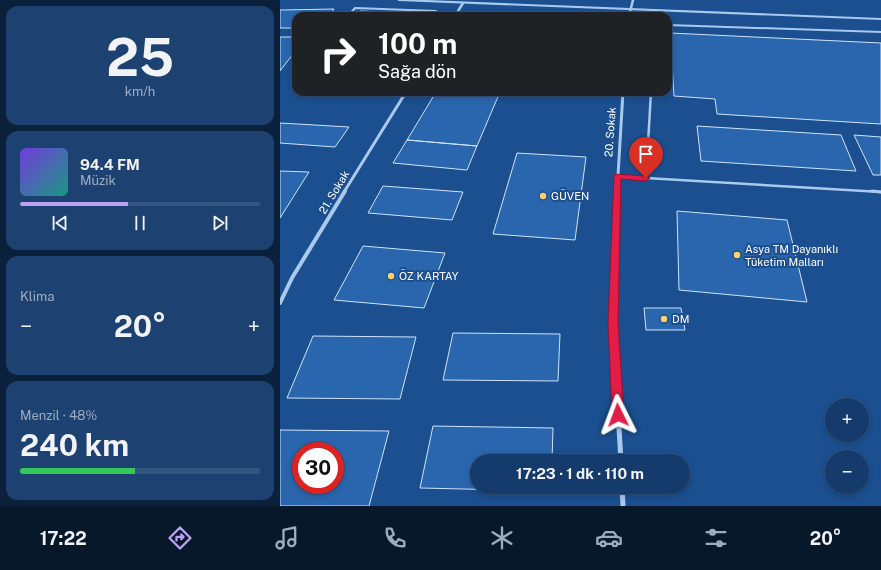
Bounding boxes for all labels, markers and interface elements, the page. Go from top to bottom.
text: 25 [106,27,174,88]
text: 100 m [378,27,457,60]
icon: right [312,28,364,80]
text: Sağa dön [378,61,456,82]
text: km/h [125,84,155,99]
street label: 20. Sokak [602,107,618,157]
pin [629,137,663,178]
icon: arrive [635,143,657,165]
text: 94.4 FM [80,156,140,173]
street label: 21. Sokak [316,168,352,216]
text: Müzik [80,173,116,188]
place label: GÜVEN [551,189,589,202]
marker: GÜVEN [538,191,548,201]
icon: previous [49,212,71,234]
icon: pause [129,212,151,234]
icon: next [209,212,231,234]
place label: Asya TM Dayanıklı Tüketim Malları [745,243,838,268]
marker: Asya TM Dayanıklı Tüketim Malları [732,250,742,260]
place label: ÖZ KARTAY [399,269,459,282]
marker: ÖZ KARTAY [386,271,396,281]
text: Klima [20,289,54,304]
text: 20° [114,308,166,344]
text: − [20,313,32,339]
text: + [248,313,260,339]
place label: DM [672,313,689,325]
marker: DM [659,314,669,324]
position arrow [597,394,639,436]
map controls [825,398,869,494]
button: + [825,398,869,442]
text: Menzil · 48% [20,408,97,423]
text: 240 km [20,427,129,463]
speed limit sign: 30 [292,442,344,494]
button: − [825,450,869,494]
text: 17:23 · 1 dk · 110 m [516,465,644,482]
icon: directions [166,524,194,552]
icon: music [273,524,301,552]
icon: phone [381,524,409,552]
icon: climate [488,524,516,552]
icon: car [595,524,623,552]
icon: filters [702,524,730,552]
text: 17:22 [40,528,87,549]
text: 20° [810,528,841,549]

